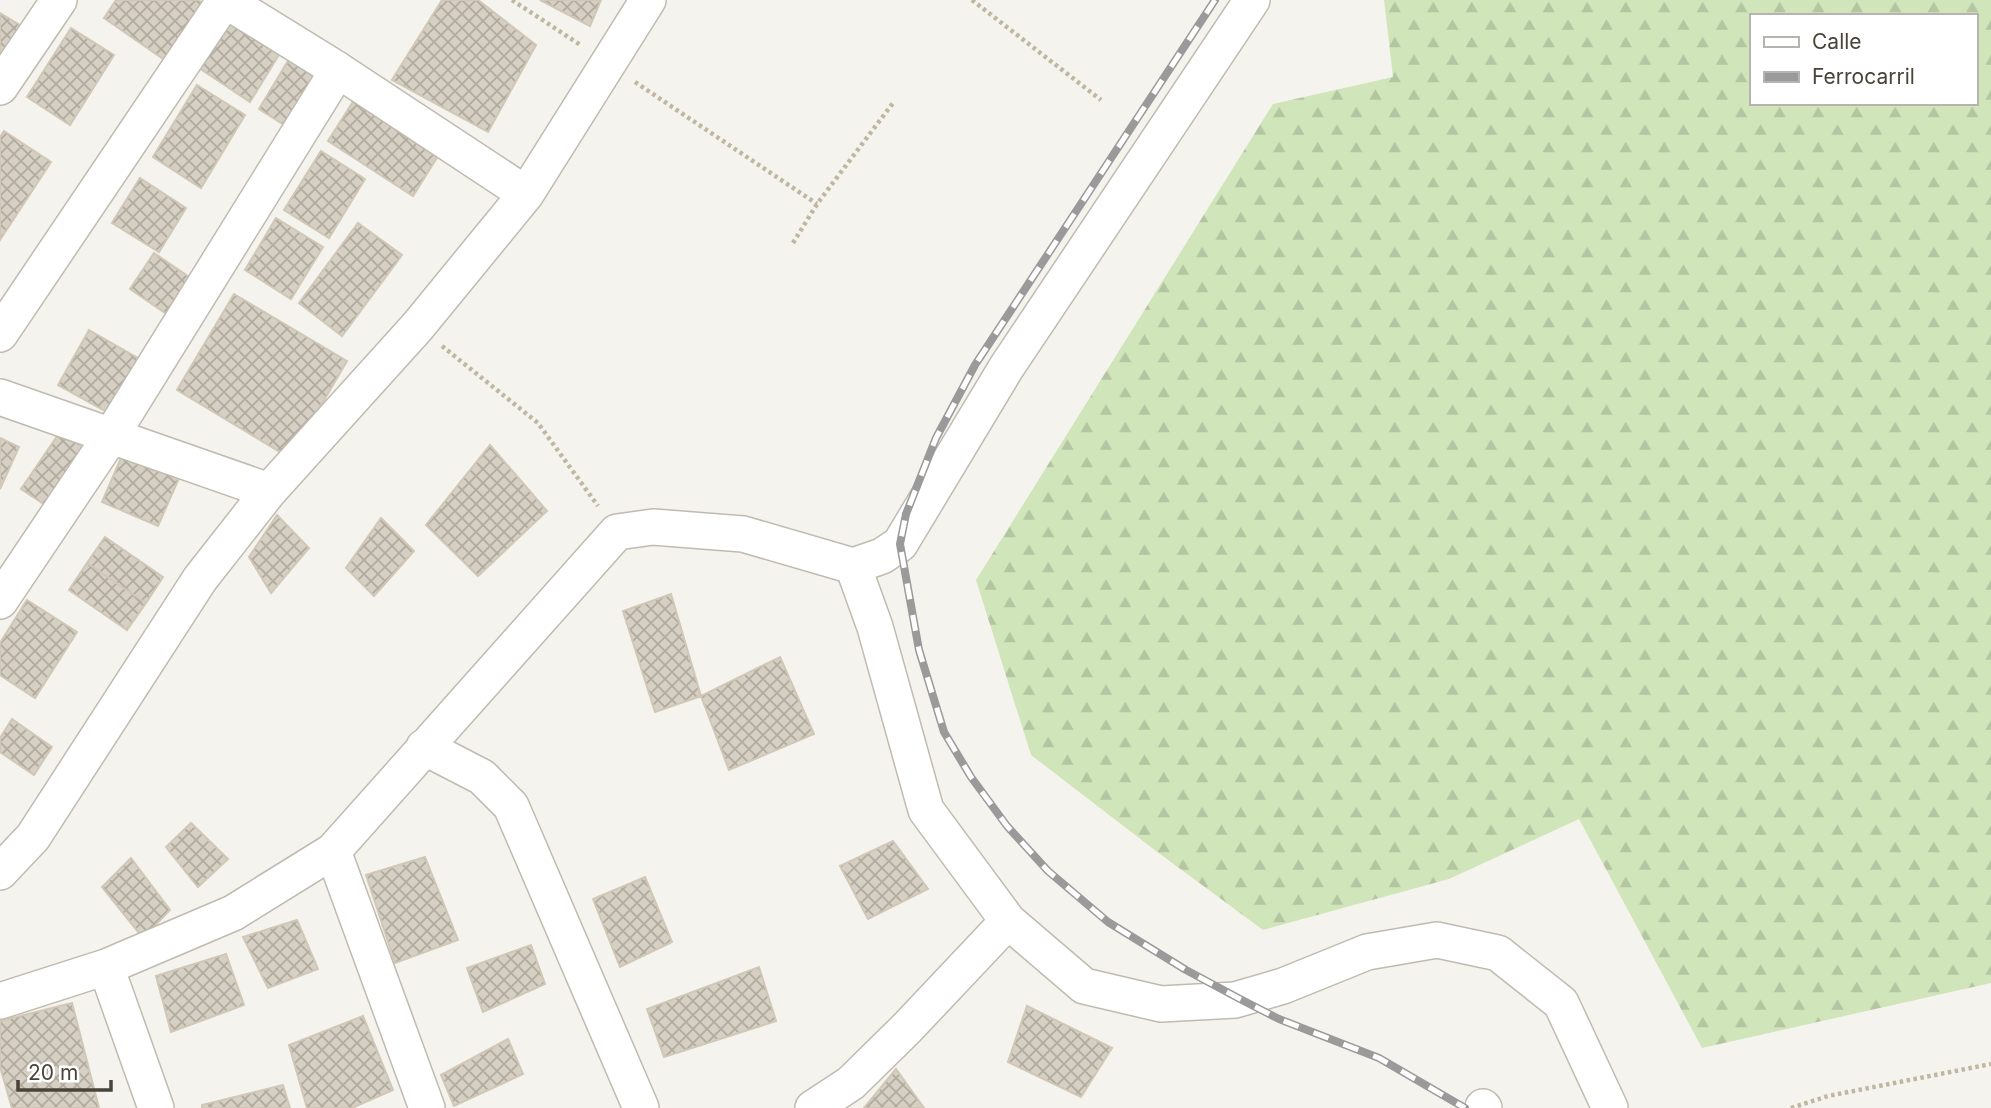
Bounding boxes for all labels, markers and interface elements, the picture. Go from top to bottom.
legend [1750,14,1977,105]
text: Calle [1812,29,1862,54]
text: Ferrocarril [1812,64,1915,89]
scale bar [18,1048,110,1092]
text: 20 m [28,1060,78,1085]

